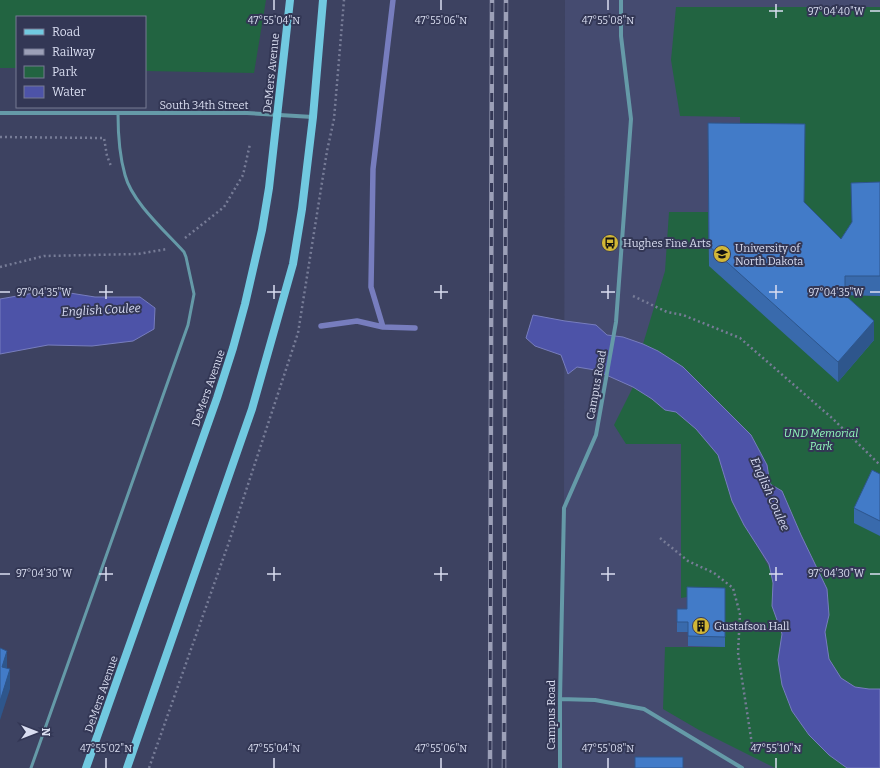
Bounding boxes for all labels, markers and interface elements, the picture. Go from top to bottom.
text: 97°04'40"W [808,6,865,18]
text: 47°55'04"N [248,15,300,27]
text: 47°55'06"N [415,15,467,27]
text: 47°55'08"N [582,15,634,27]
legend [16,16,146,108]
text: Road [52,25,80,39]
street label: DeMers Avenue [261,32,282,114]
text: Railway [52,45,96,59]
text: Park [52,65,78,79]
text: Water [52,85,87,99]
street label: South 34th Street [159,99,249,112]
bus stop icon: Hughes Fine Arts [600,233,620,253]
place label: Hughes Fine Arts [623,237,711,250]
place label: University of North Dakota [735,242,803,268]
school or university icon: University of North Dakota [712,244,732,264]
text: 97°04'35"W [16,287,72,299]
text: 97°04'35"W [808,287,864,299]
water label: English Coulee [61,301,141,319]
street label: DeMers Avenue [189,348,228,428]
street label: Campus Road [584,349,609,421]
park label: UND Memorial Park [784,427,858,453]
water label: English Coulee [747,455,793,533]
text: 97°04'30"W [16,568,73,580]
text: 97°04'30"W [808,568,865,580]
building icon: Gustafson Hall [691,616,711,636]
place label: Gustafson Hall [714,620,789,633]
street label: DeMers Avenue [82,654,121,734]
street label: Campus Road [545,679,558,750]
north arrow [16,712,56,752]
text: N [39,728,52,737]
text: 47°55'02"N [80,743,132,755]
text: 47°55'04"N [248,743,300,755]
text: 47°55'06"N [415,743,467,755]
text: 47°55'08"N [582,743,634,755]
text: 47°55'10"N [751,743,801,755]

